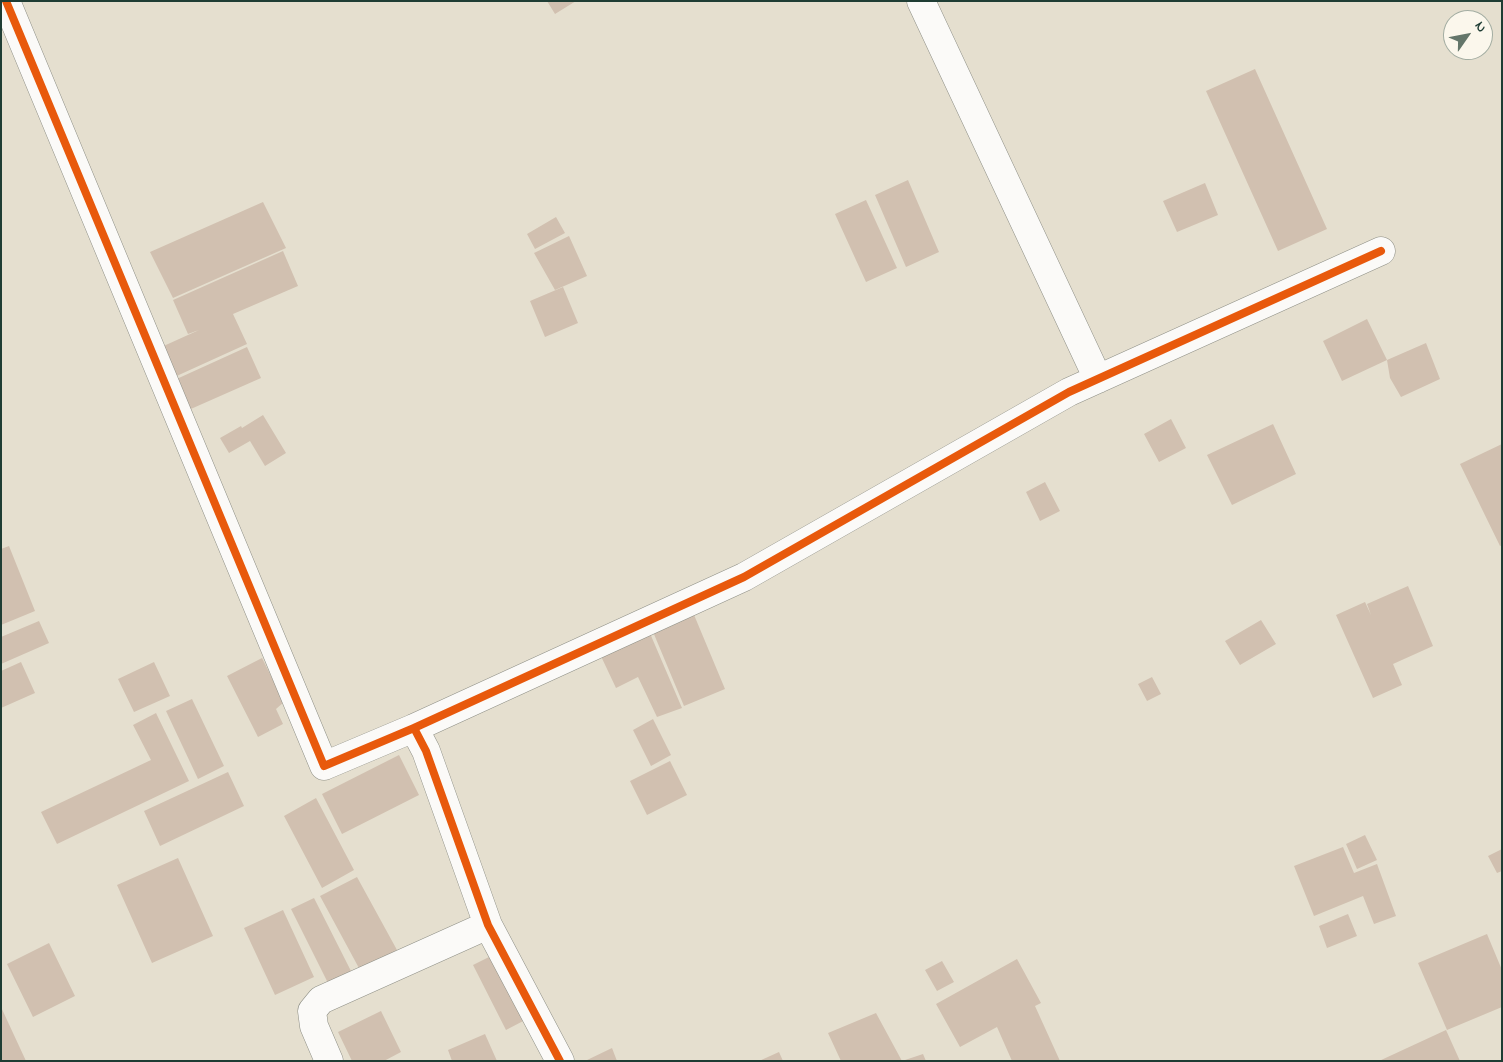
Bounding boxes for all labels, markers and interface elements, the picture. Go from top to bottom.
north arrow [1443,10,1493,60]
text: N [1469,17,1492,37]

